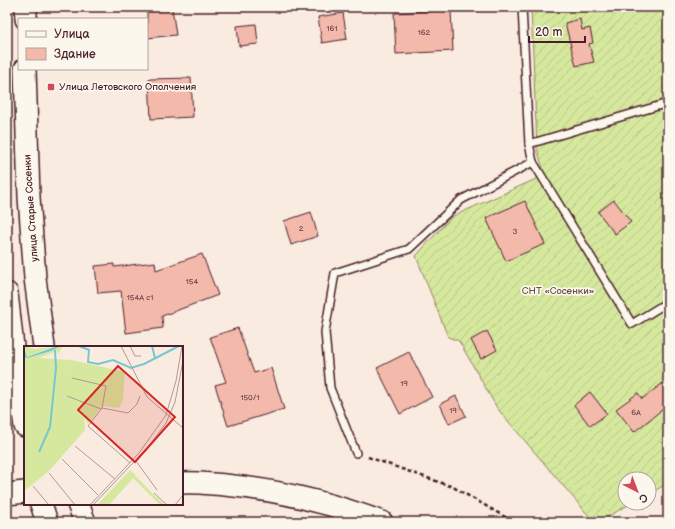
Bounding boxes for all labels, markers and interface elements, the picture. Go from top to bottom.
legend [18,18,148,70]
scale bar [529,18,585,44]
house number: 161 [326,24,338,33]
text: 20 m [535,25,562,40]
text: Улица [54,27,90,42]
house number: 162 [418,28,431,37]
text: Здание [54,47,96,62]
place label: Улица Летовского Ополчения [59,81,197,93]
marker: Улица Летовского Ополчения [46,82,56,92]
street label: улица Старые Сосенки [21,154,41,262]
house number: 2 [299,224,304,233]
house number: 3 [513,227,518,236]
house number: 154 [186,277,198,286]
park label: СНТ «Сосенки» [522,285,595,297]
house number: 154А с1 [127,293,153,302]
inset map [24,346,183,505]
house number: 19 [400,379,408,388]
house number: 150/1 [240,393,260,402]
house number: 19 [449,406,457,415]
house number: 6А [631,408,641,417]
north arrow [617,471,657,511]
text: С [636,491,651,506]

